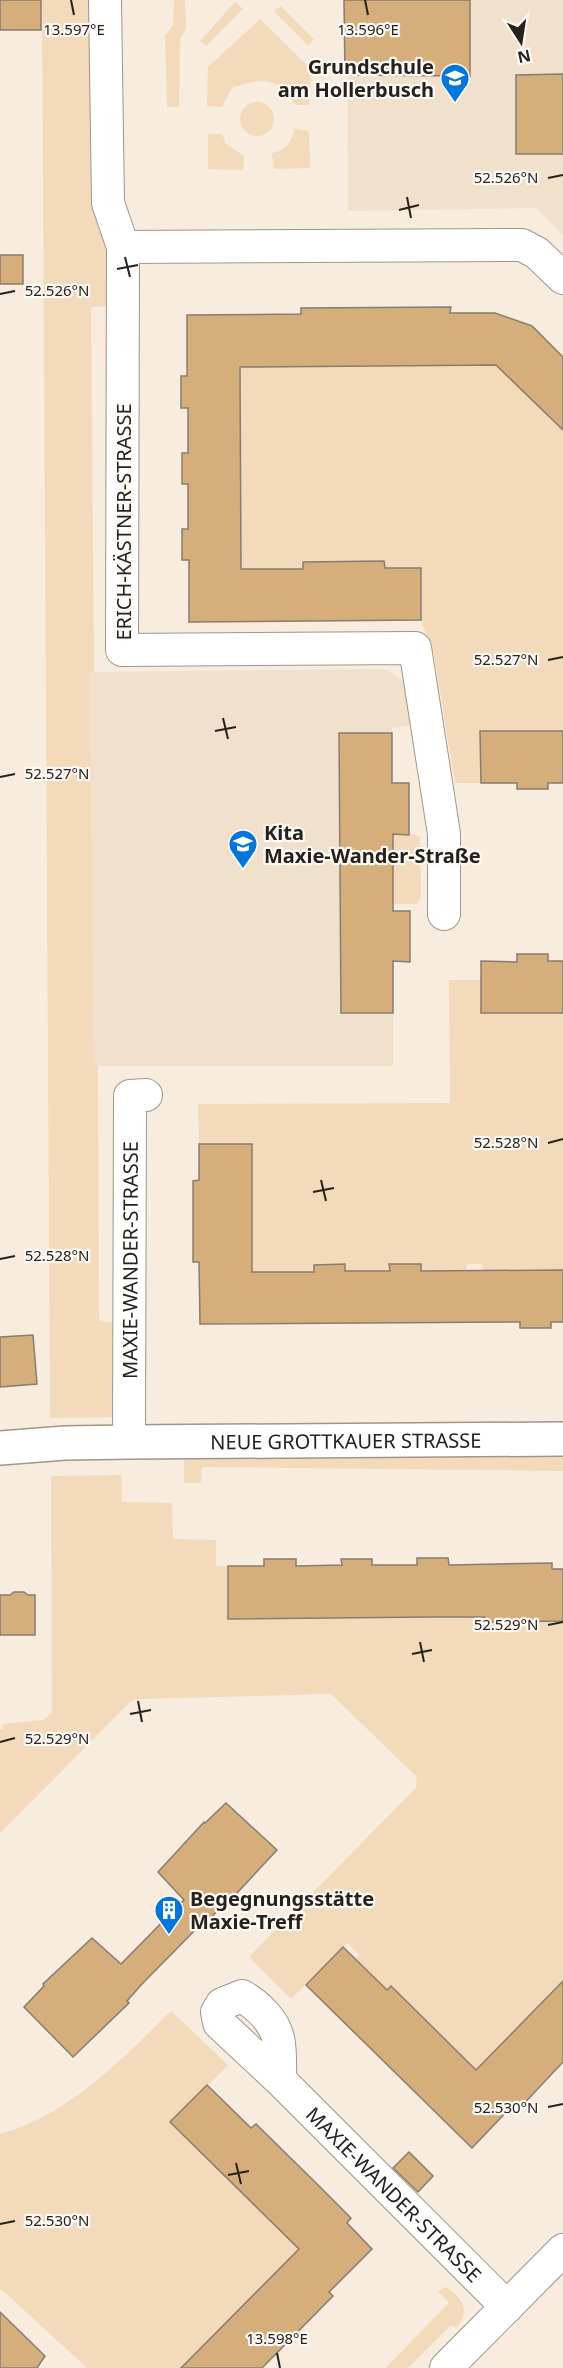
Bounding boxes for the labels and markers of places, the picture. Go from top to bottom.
place label: Grundschule am Hollerbusch [278,53,434,103]
school or university icon: Grundschule am Hollerbusch [439,62,471,104]
place label: Kita Maxie-Wander-Straße [264,819,481,869]
school or university icon: Kita Maxie-Wander-Straße [227,828,259,870]
place label: Begegnungsstätte Maxie-Treff [190,1885,374,1935]
building icon: Begegnungsstätte Maxie-Treff [153,1894,185,1936]

